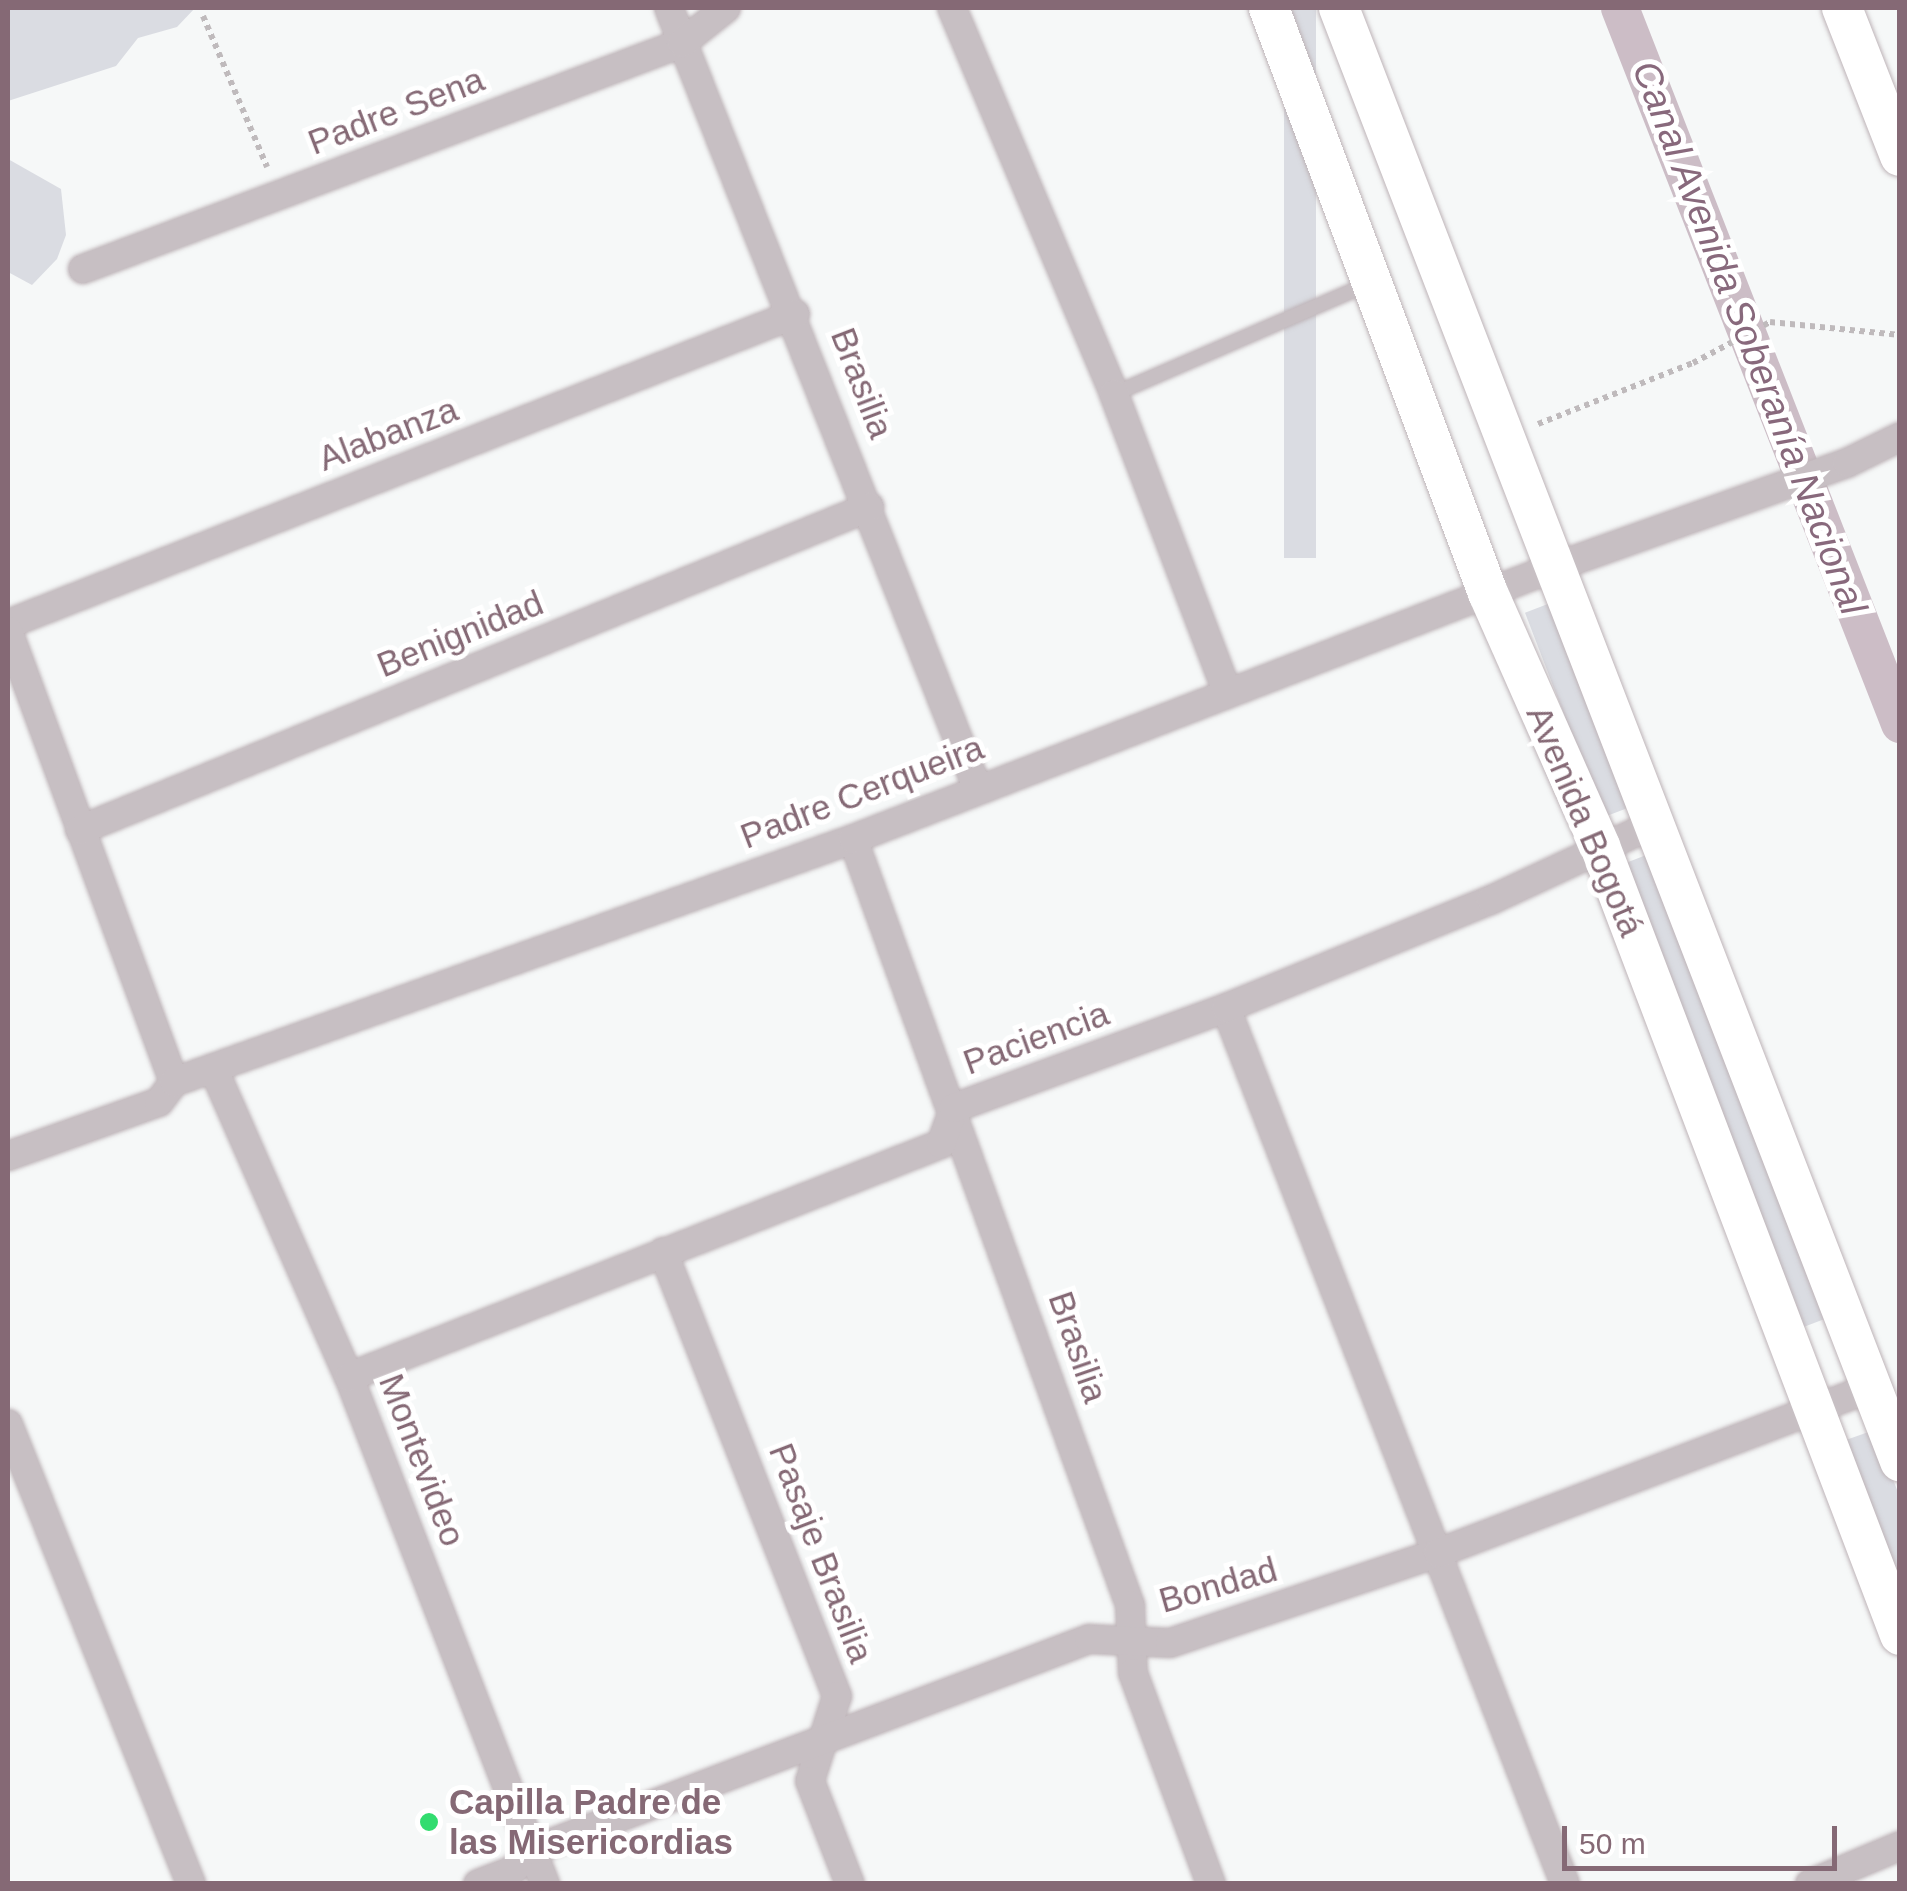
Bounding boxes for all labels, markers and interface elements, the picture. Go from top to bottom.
water label: Canal Avenida Soberanía Nacional [1622,54,1876,622]
street label: Padre Sena [302,58,490,164]
street label: Brasilia [822,322,902,444]
street label: Alabanza [312,388,464,480]
street label: Benignidad [371,582,549,686]
street label: Avenida Bogotá [1518,699,1652,943]
street label: Padre Cerqueira [735,726,989,858]
street label: Paciencia [958,992,1114,1084]
street label: Brasilia [1039,1286,1117,1408]
street label: Montevideo [370,1368,474,1552]
street label: Pasaje Brasilia [760,1437,882,1669]
street label: Bondad [1154,1548,1282,1622]
place label: Capilla Padre de las Misericordias [449,1781,733,1863]
scale bar [1567,1806,1842,1868]
marker: Capilla Padre de las Misericordias [418,1811,440,1833]
text: 50 m [1579,1827,1646,1860]

